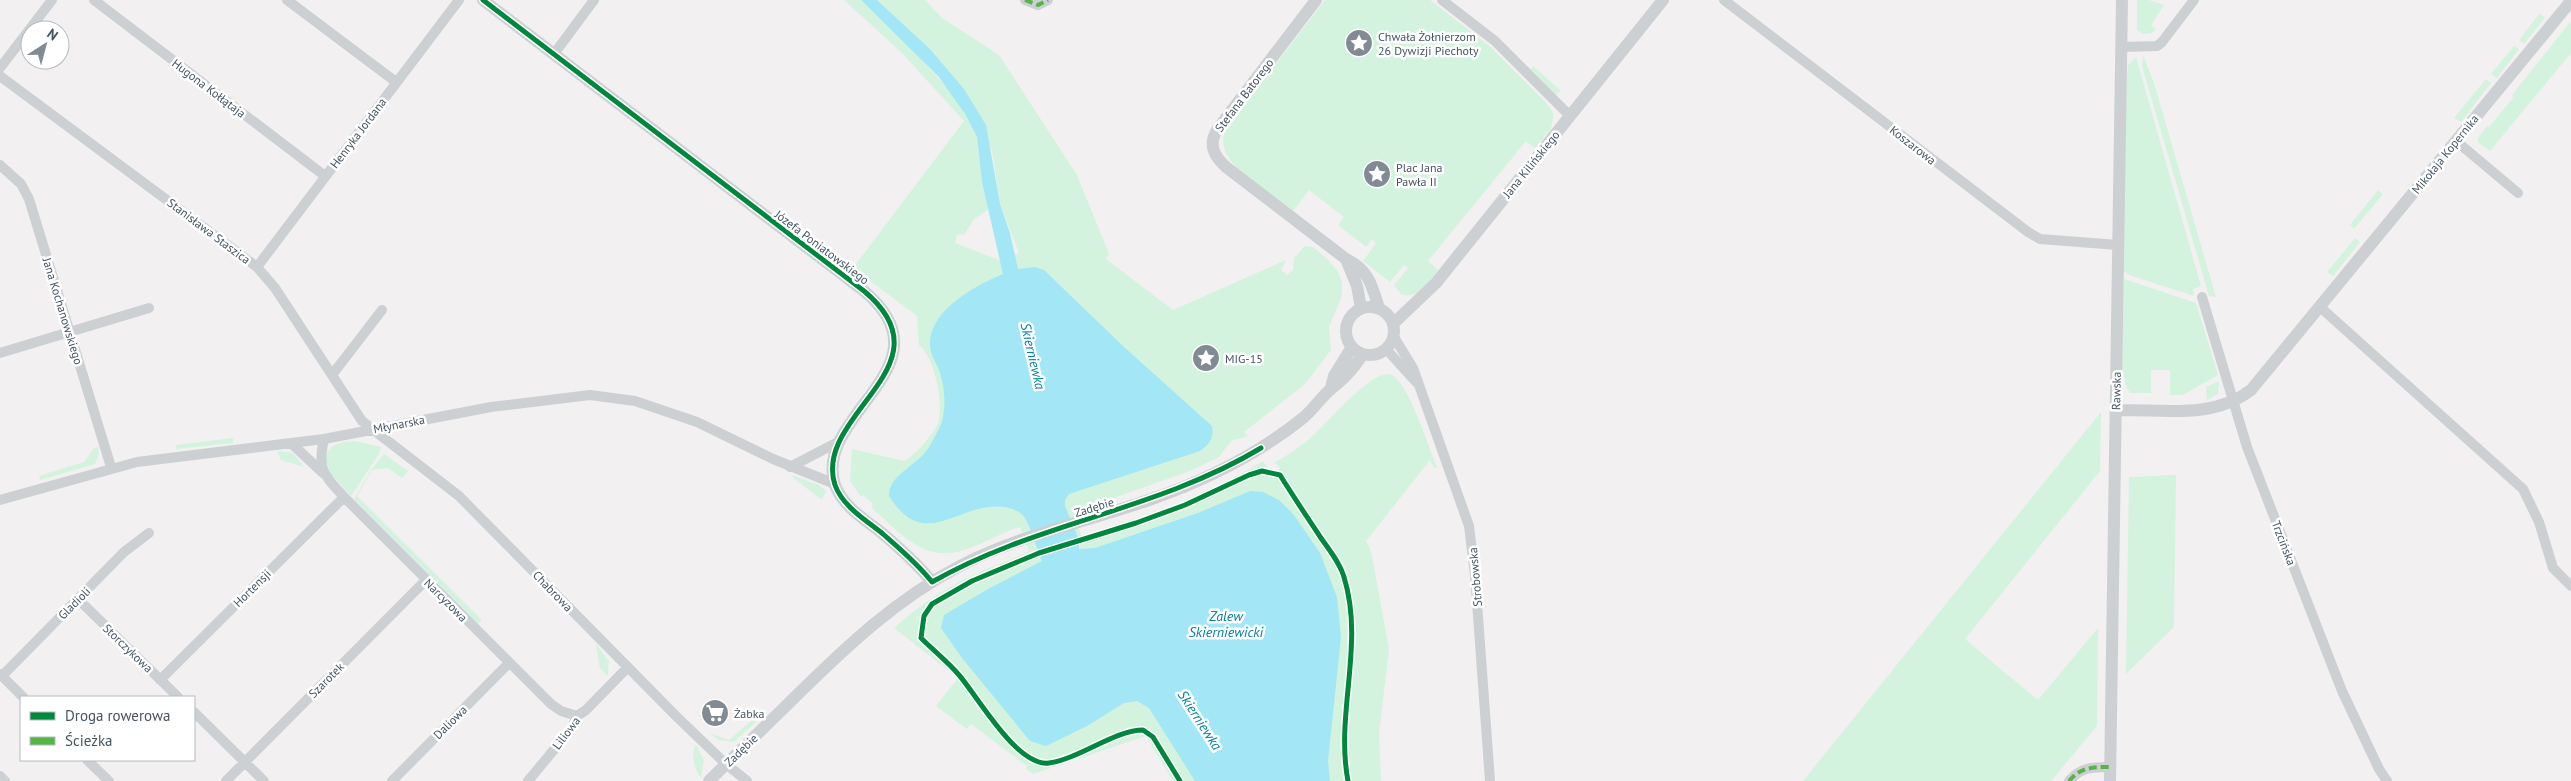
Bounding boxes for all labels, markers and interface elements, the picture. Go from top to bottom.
north arrow [20,20,70,70]
text: N [44,24,62,44]
place icon: Chwała Żołnierzom 26 Dywizji Piechoty [1344,28,1374,58]
place label: Chwała Żołnierzom 26 Dywizji Piechoty [1378,29,1479,58]
street label: Hugona Kołłątaja [169,55,249,121]
street label: Stefana Batorego [1211,55,1277,135]
street label: Henryka Jordana [327,95,389,171]
street label: Mikołaja Kopernika [2408,111,2482,197]
street label: Koszarowa [1887,122,1939,168]
street label: Jana Kilińskiego [1499,127,1563,201]
place icon: Plac Jana Pawła II [1362,159,1392,189]
place label: Plac Jana Pawła II [1396,160,1443,189]
street label: Stanisława Staszica [165,195,254,267]
street label: Józefa Poniatowskiego [771,206,872,287]
street label: Jana Kochanowskiego [39,255,86,366]
water label: Skierniewka [1017,321,1049,391]
place icon: MIG-15 [1191,343,1221,373]
place label: MIG-15 [1225,351,1263,366]
street label: Rawska [2108,372,2124,410]
street label: Młynarska [372,412,426,436]
street label: Zadębie [1072,494,1116,520]
street label: Trzcińska [2269,519,2299,567]
street label: Strobowska [1465,547,1485,607]
street label: Hortensji [230,566,274,610]
street label: Chabrowa [530,567,576,615]
street label: Narcyzowa [421,575,471,625]
street label: Gladioli [55,584,93,622]
water label: Zalew Skierniewicki [1189,607,1264,641]
street label: Storczykowa [100,621,156,675]
street label: Szarotek [305,659,347,701]
water label: Skierniewka [1174,687,1226,753]
legend [20,696,195,761]
supermarket icon: Żabka [700,698,730,728]
street label: Daliowa [430,702,470,742]
text: Droga rowerowa [65,706,170,725]
place label: Żabka [734,706,764,721]
street label: Liliowa [549,714,583,752]
text: Ścieżka [65,731,113,750]
street label: Zadębie [721,731,761,769]

